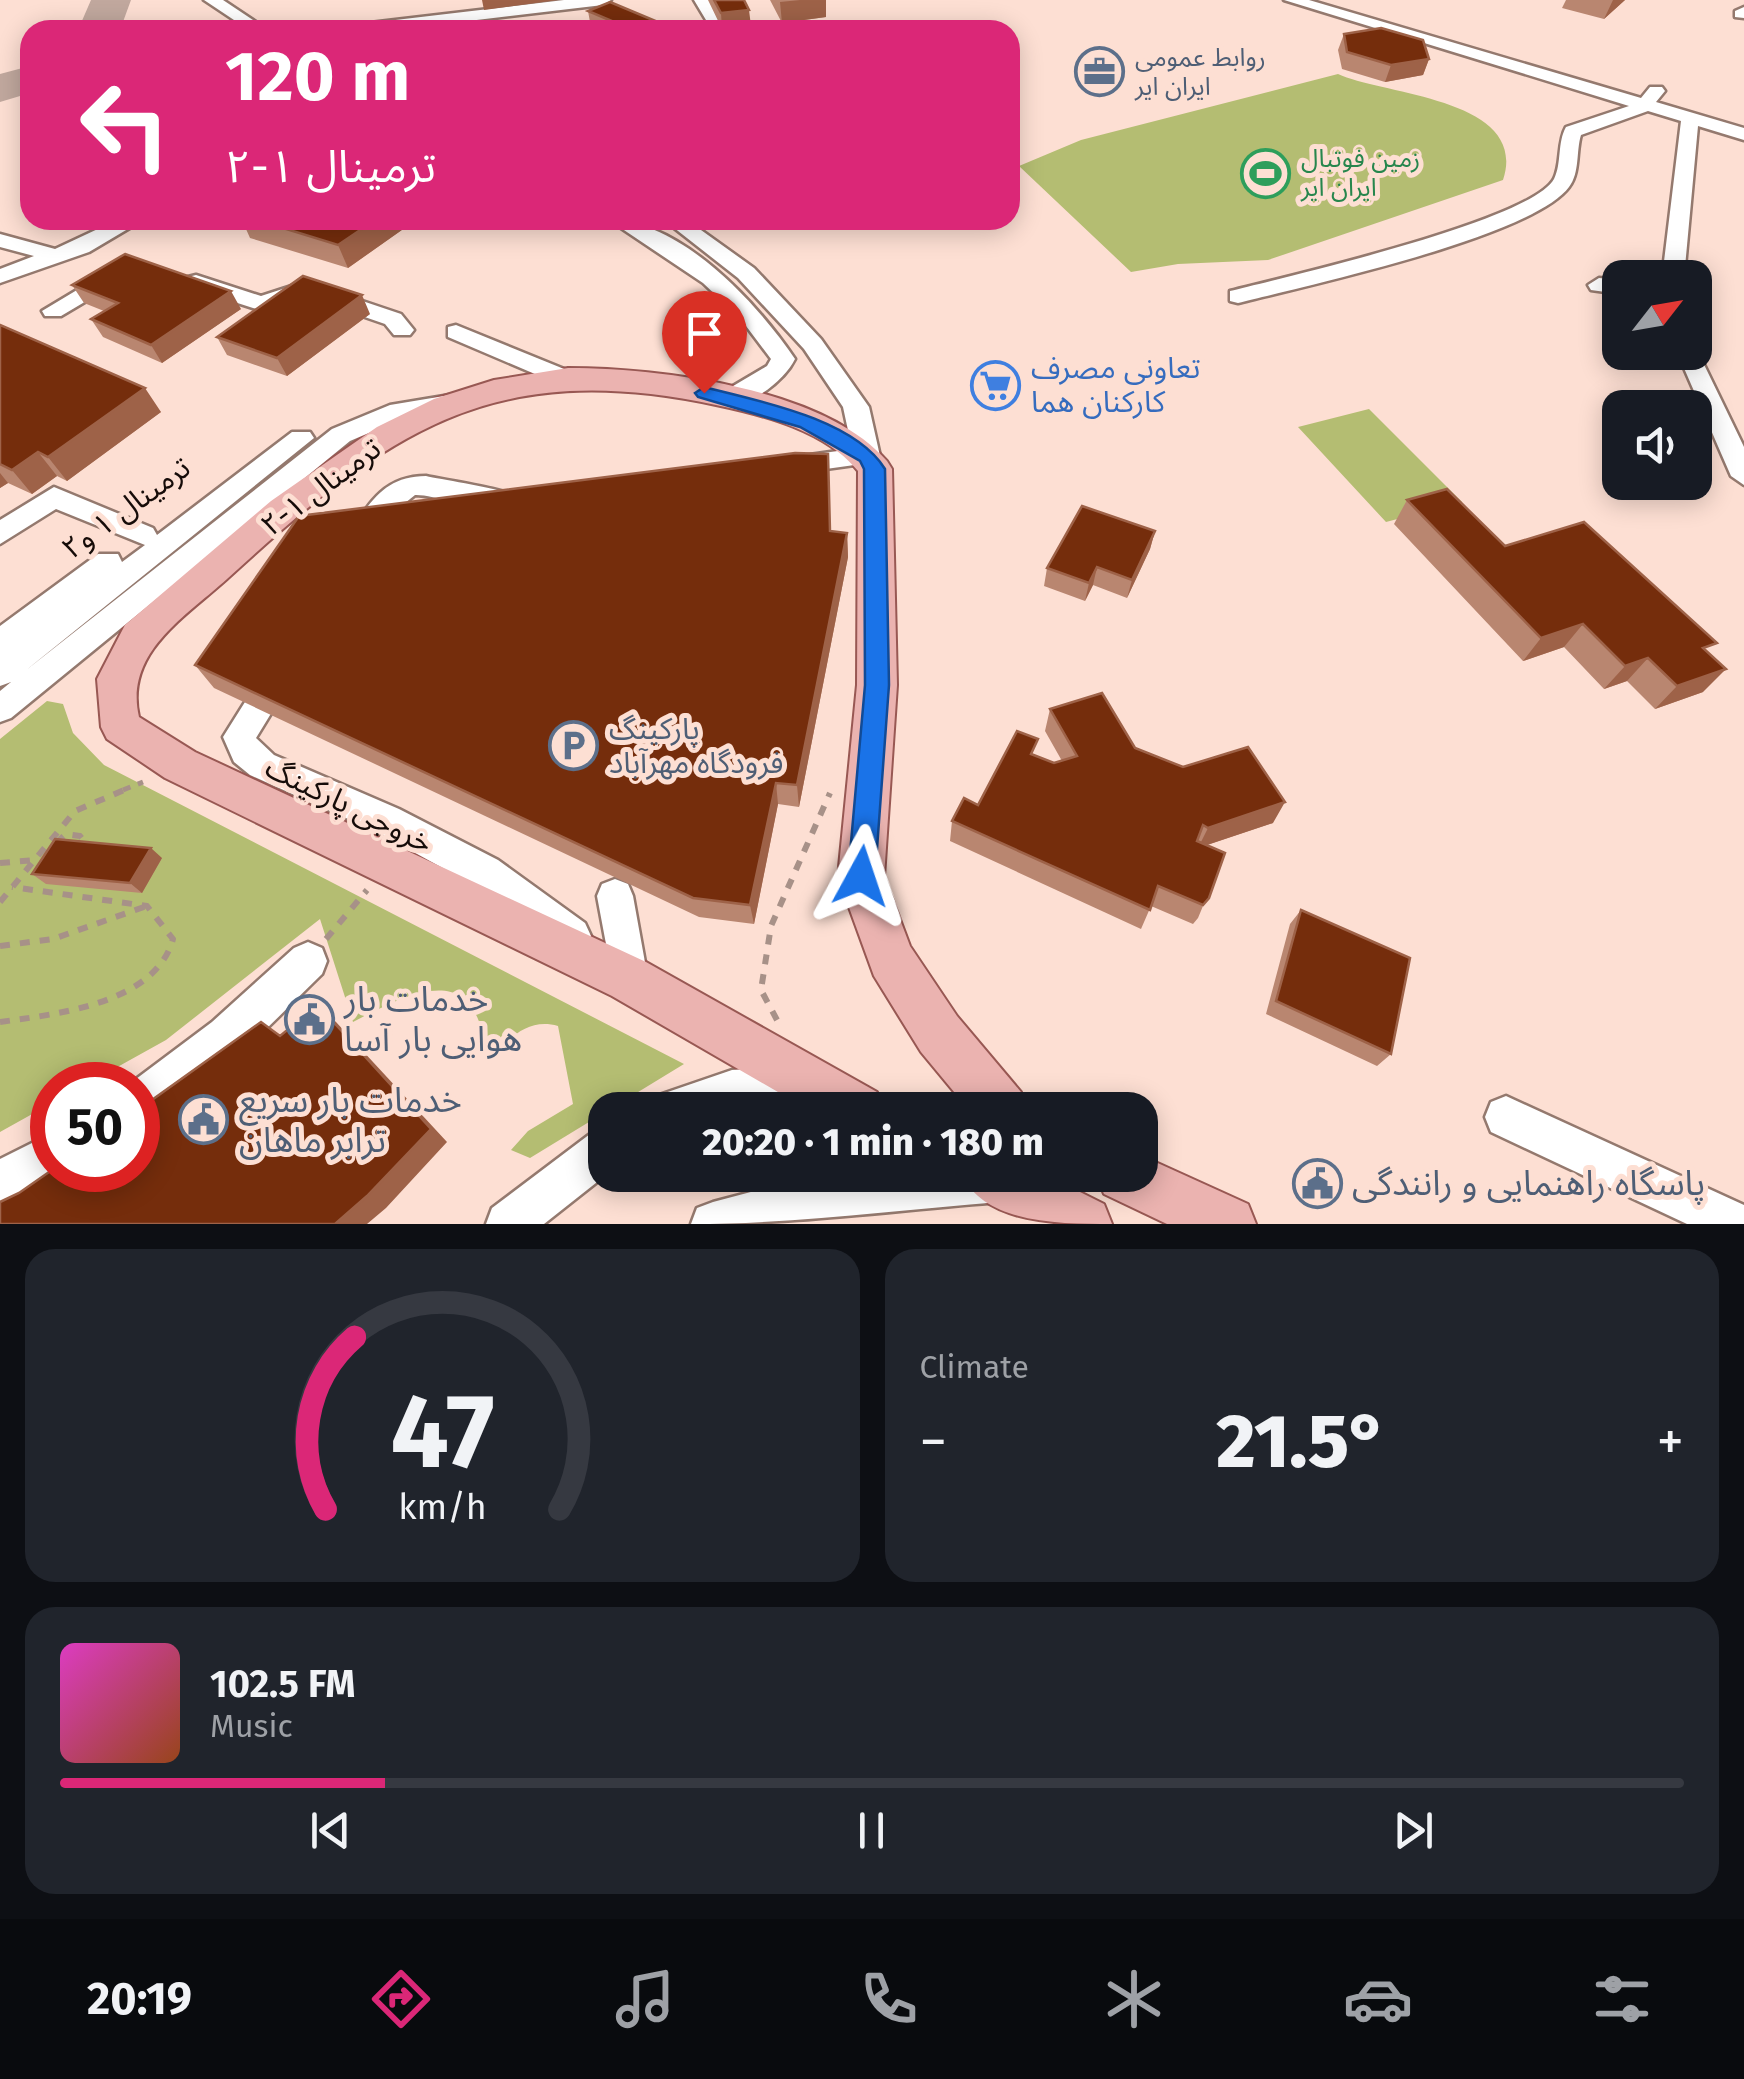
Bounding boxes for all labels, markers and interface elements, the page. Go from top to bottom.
text: 120 m [225,35,410,119]
place label: روابط عمومی ایران ایر [1134,43,1266,102]
office icon: روابط عمومی ایران ایر [1074,46,1126,98]
icon: left [60,60,190,190]
text: ترمینال ۱-۲ [225,140,436,194]
place label: زمین فوتبال ایران ایر [1300,144,1420,203]
sports icon: زمین فوتبال ایران ایر [1240,147,1292,199]
north arrow [1602,260,1712,370]
map controls [1602,260,1712,500]
pin [662,291,747,394]
icon: arrive [677,306,732,361]
place label: تعاونی مصرف کارکنان هما [1031,350,1201,420]
supermarket icon: تعاونی مصرف کارکنان هما [970,359,1022,411]
button: sound [1602,390,1712,500]
street label: ترمینال ۱-۲ [254,430,388,544]
street label: ترمینال ۱ و۲ [55,449,197,567]
place label: پارکینگ فرودگاه مهرآباد [609,711,783,781]
parking icon: پارکینگ فرودگاه مهرآباد [548,720,600,772]
street label: خروجی پارکینگ [259,749,438,862]
position arrow [809,824,913,928]
place label: خدمات بار هوایی بار آسا [343,978,522,1060]
public building icon: خدمات بار هوایی بار آسا [283,993,335,1045]
speed limit sign: 50 [30,1062,160,1192]
place label: خدمات بار سریع ترابر ماهان [239,1079,462,1161]
public building icon: خدمات بار سریع ترابر ماهان [178,1094,230,1146]
text: 20:20 · 1 min · 180 m [702,1119,1044,1165]
public building icon: پاسگاه راهنمایی و رانندگی [1291,1157,1343,1209]
place label: پاسگاه راهنمایی و رانندگی [1352,1162,1705,1205]
text: Climate [920,1348,1029,1386]
text: 47 [390,1370,495,1495]
text: 21.5° [1216,1397,1387,1487]
text: − [920,1409,947,1475]
text: + [1657,1409,1684,1475]
text: km/h [398,1486,486,1528]
text: 102.5 FM [210,1661,355,1707]
text: Music [210,1707,293,1745]
icon: previous [303,1803,358,1858]
icon: pause [844,1803,899,1858]
icon: next [1386,1803,1441,1858]
icon: directions [366,1964,436,2034]
icon: music [610,1964,680,2034]
icon: phone [854,1964,924,2034]
icon: climate [1099,1964,1169,2034]
icon: car [1343,1964,1413,2034]
icon: filters [1587,1964,1657,2034]
text: 20:19 [87,1972,192,2026]

